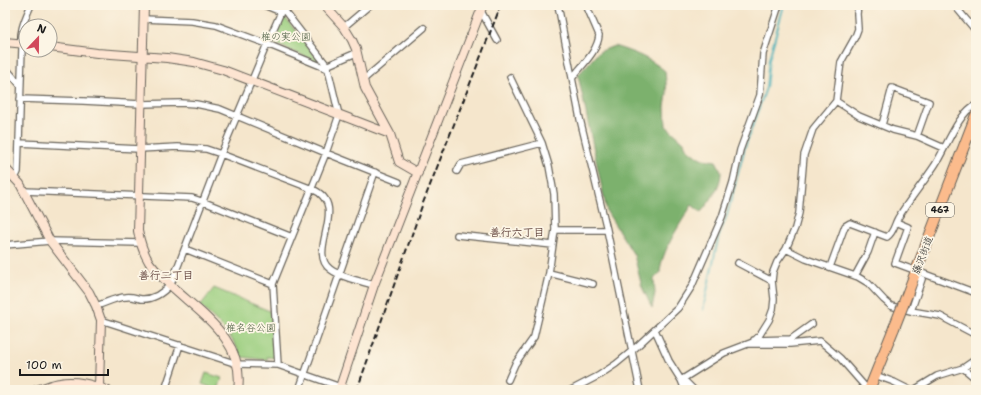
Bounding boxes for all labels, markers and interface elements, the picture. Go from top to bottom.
north arrow [18,18,58,58]
text: N [35,21,49,38]
park label: 椎の実公園 [261,30,311,43]
road number: 467 [926,203,954,217]
district label: 善行六丁目 [490,225,545,240]
street label: 藤沢街道 [909,234,936,276]
district label: 善行二丁目 [139,268,194,283]
park label: 椎名谷公園 [226,321,276,334]
scale bar [20,351,108,377]
text: 100 m [26,357,62,373]

